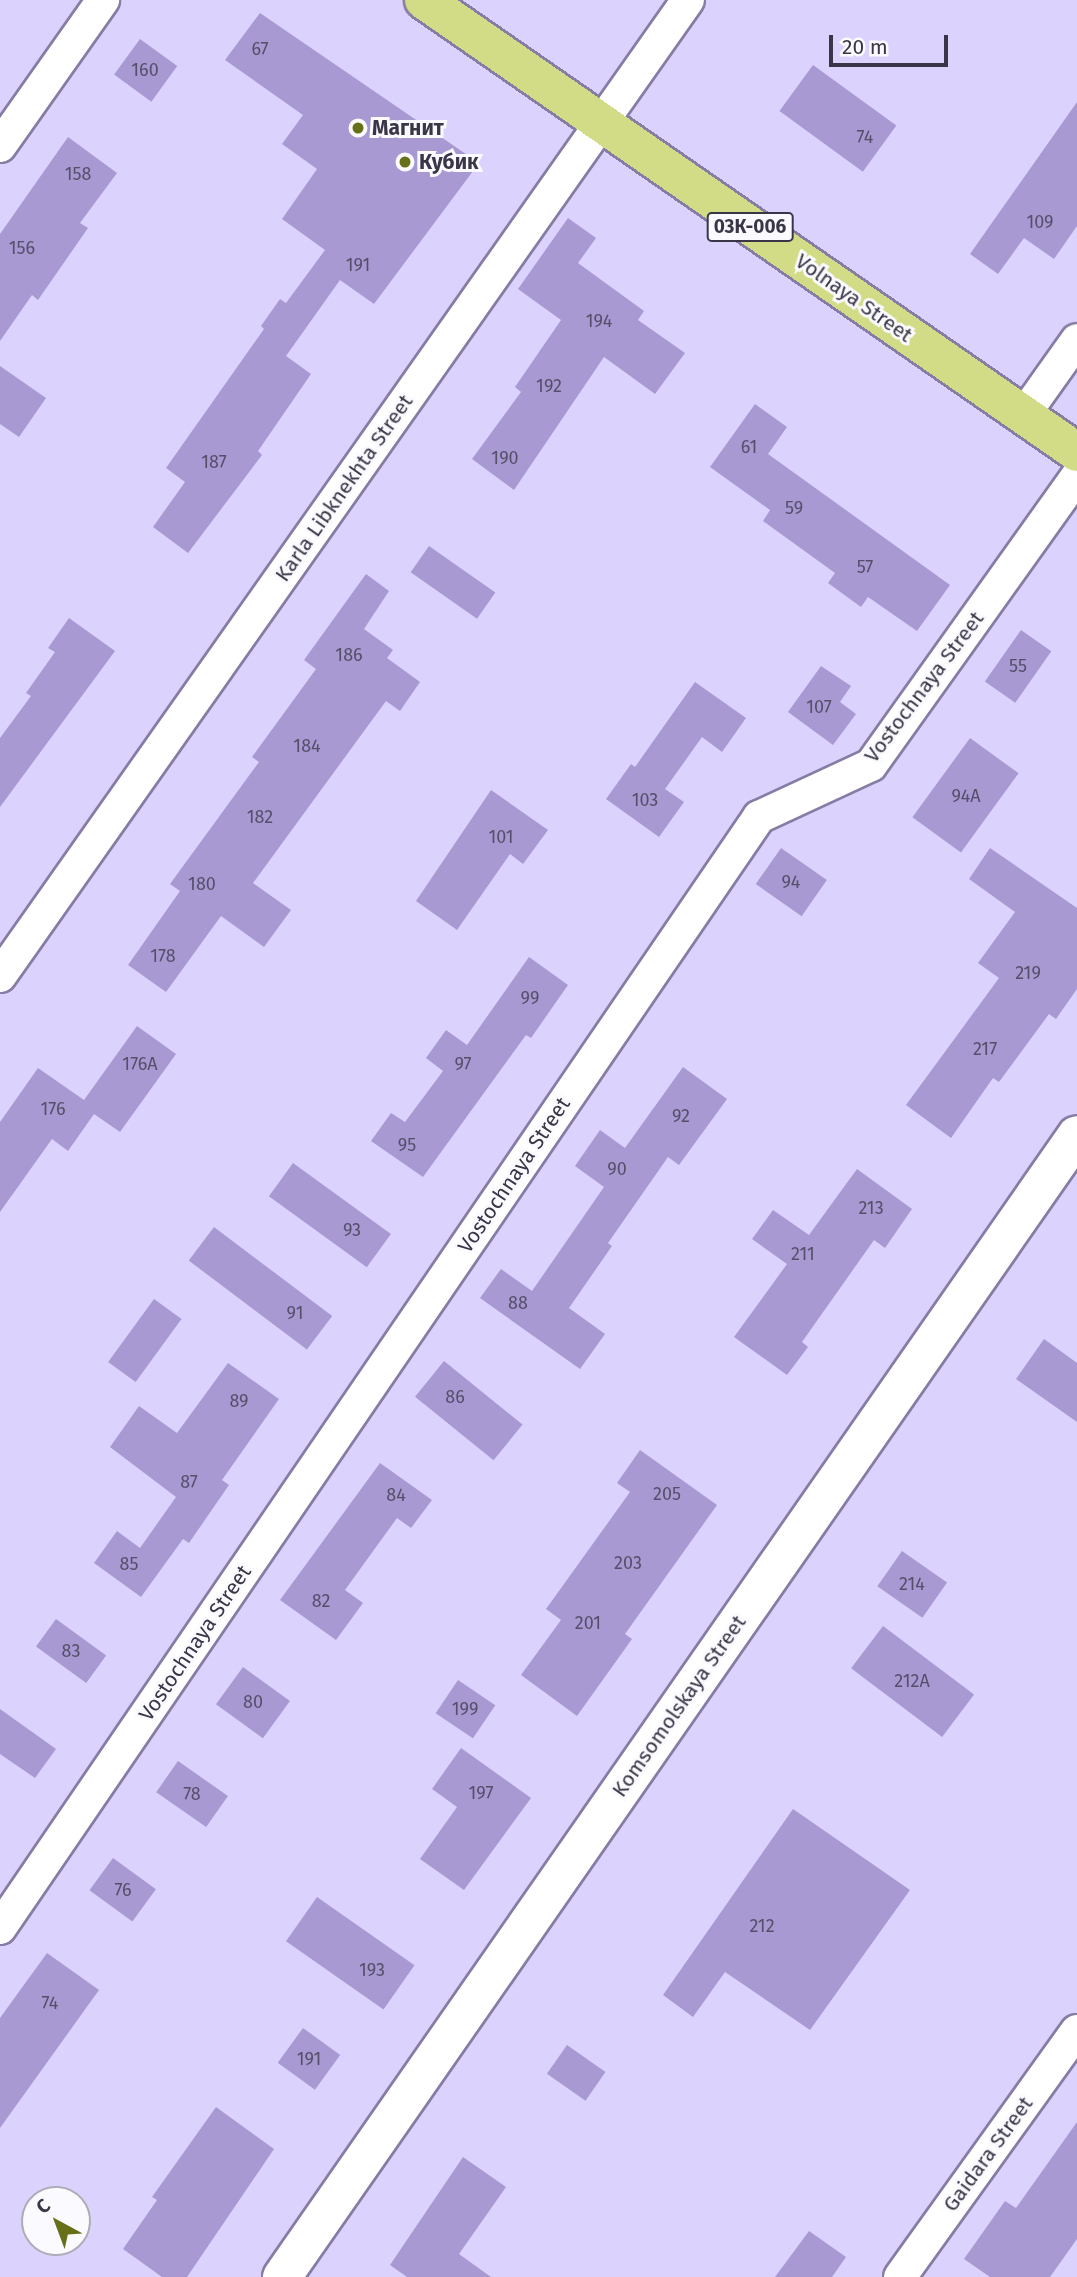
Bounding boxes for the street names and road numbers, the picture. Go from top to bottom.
road number: 03К-006 [706,212,794,243]
street label: Volnaya Street [791,248,917,348]
street label: Karla Libknekhta Street [270,390,418,586]
street label: Vostochnaya Street [859,607,989,767]
street label: Vostochnaya Street [453,1092,575,1258]
street label: Vostochnaya Street [134,1560,256,1726]
street label: Komsomolskaya Street [607,1610,751,1802]
street label: Gaidara Street [938,2092,1038,2216]

